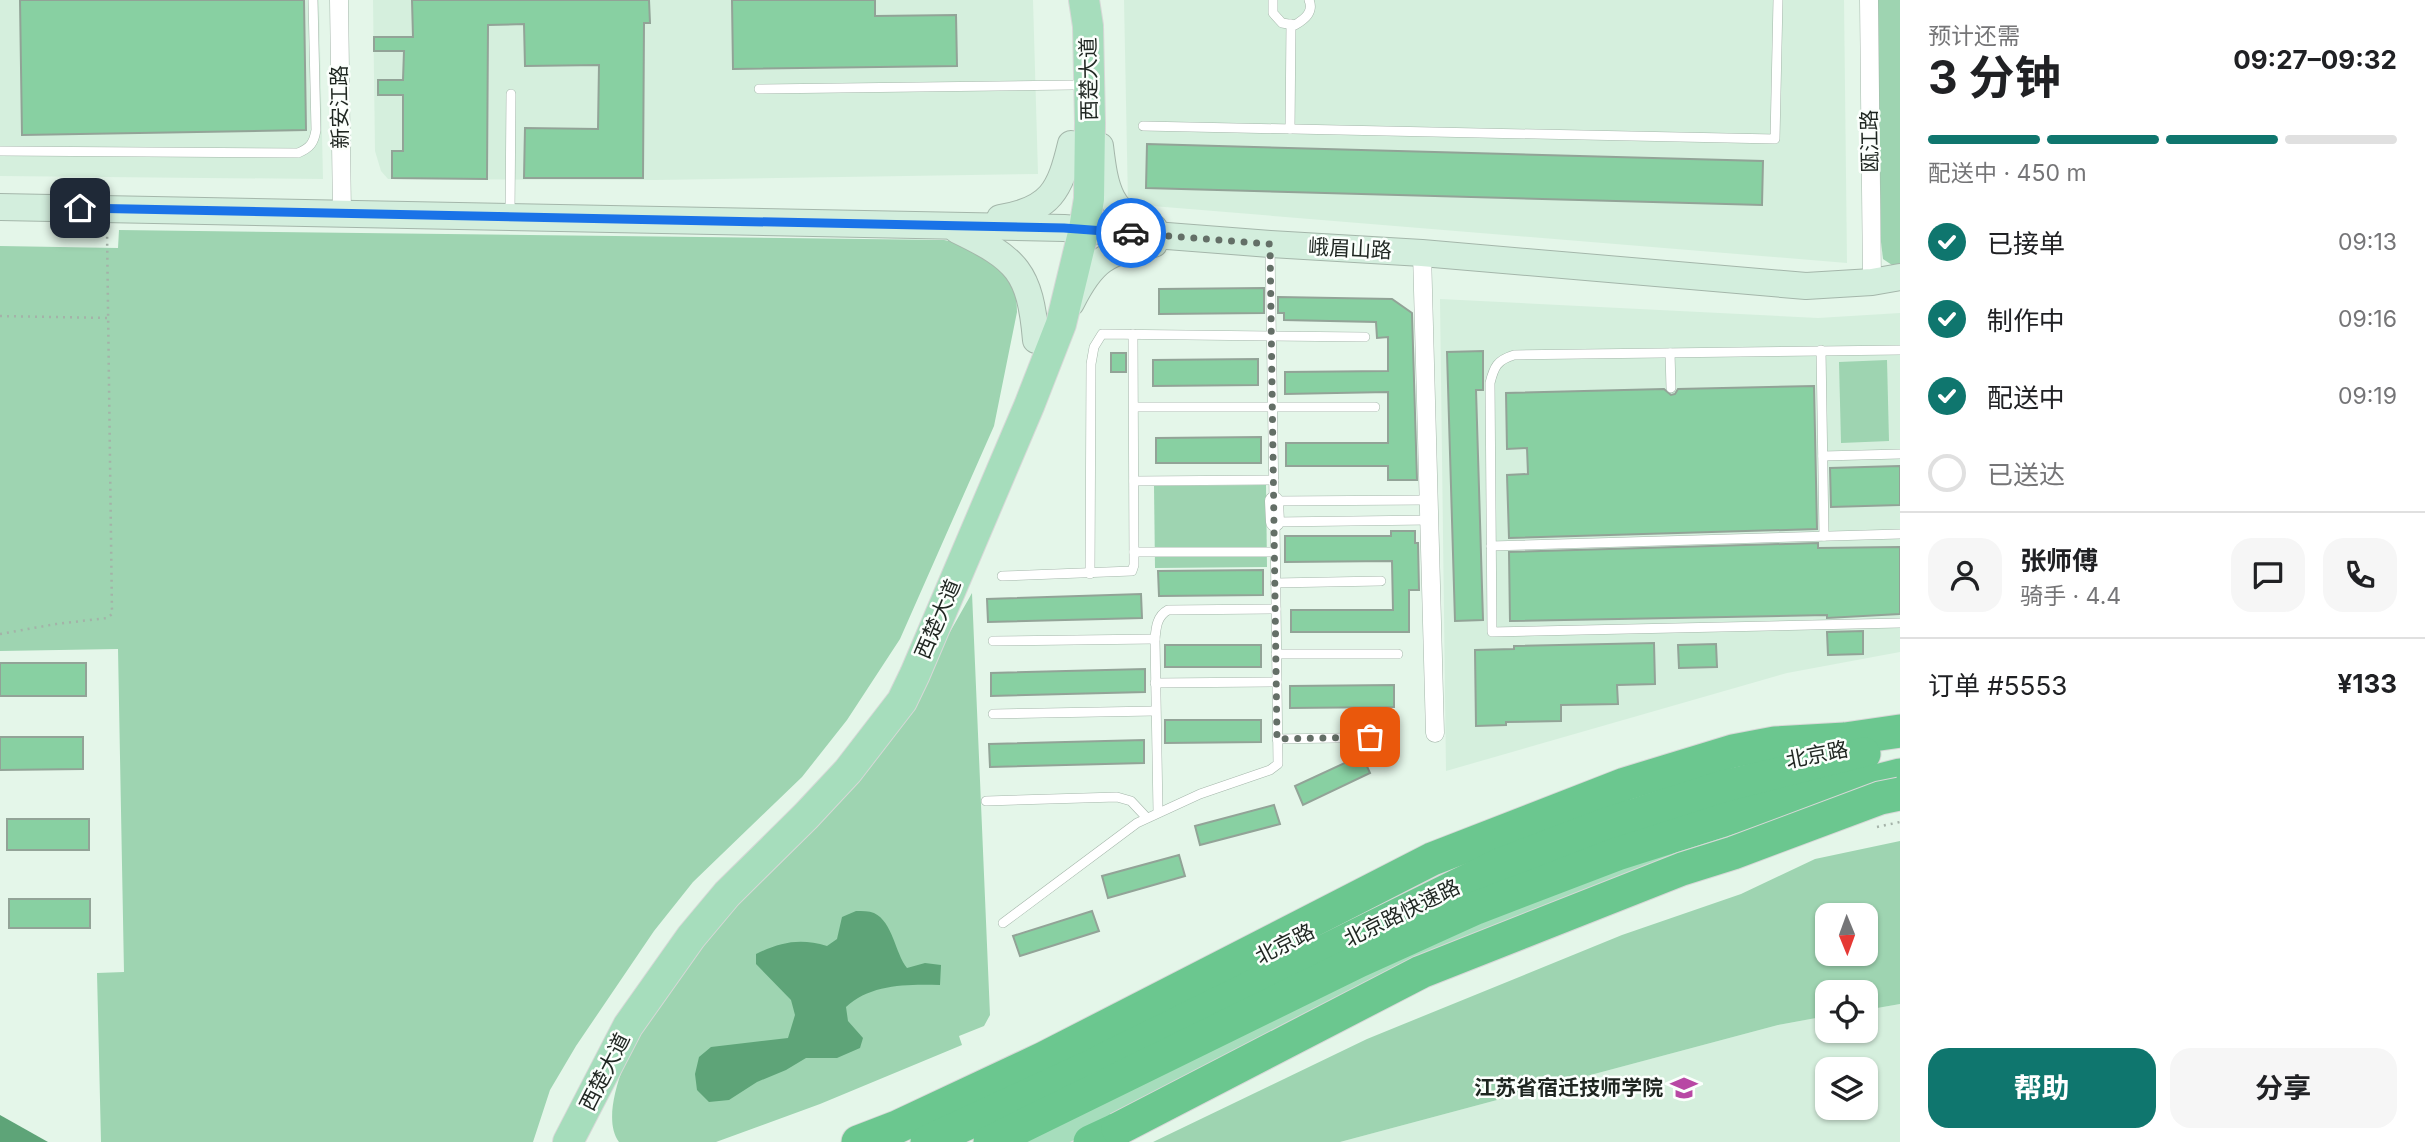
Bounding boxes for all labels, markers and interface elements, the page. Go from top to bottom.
text: 预计还需 [1928,22,2020,50]
street label: 西楚大道 [1075,37,1102,121]
text: 09:27–09:32 [2233,44,2397,75]
text: 3 分钟 [1928,49,2061,105]
street label: 新安江路 [326,65,353,149]
street label: 瓯江路 [1856,109,1883,173]
text: 配送中 · 450 m [1928,159,2087,187]
pin [50,178,110,238]
icon: home [61,189,99,227]
courier [1096,198,1166,268]
icon: car [1112,214,1150,252]
icon: check [1928,223,1966,261]
text: 已接单 [1987,228,2065,259]
text: 09:13 [2338,228,2397,256]
street label: 峨眉山路 [1307,234,1393,263]
icon: check [1928,300,1966,338]
text: 制作中 [1987,305,2065,336]
text: 09:16 [2338,305,2397,333]
icon: check [1928,377,1966,415]
text: 配送中 [1987,382,2065,413]
text: 09:19 [2338,382,2397,410]
text: 已送达 [1987,459,2065,490]
button: person [1928,538,2002,612]
button: chat [2231,538,2305,612]
button: phone [2323,538,2397,612]
text: 张师傅 [2020,545,2098,576]
street label: 西楚大道 [910,575,965,662]
text: 骑手 · 4.4 [2020,582,2121,610]
text: ¥133 [2337,668,2397,699]
text: 订单 #5553 [1928,670,2067,701]
pin [1340,707,1400,767]
icon: bag [1351,718,1389,756]
street label: 北京路 [1784,736,1850,773]
street label: 北京路快速路 [1340,874,1464,951]
north arrow [1815,903,1878,966]
map controls [1815,903,1878,1120]
street label: 北京路 [1251,918,1319,969]
button: locate [1815,980,1878,1043]
street label: 西楚大道 [574,1029,635,1115]
button: 帮助 [1928,1048,2156,1128]
button: 分享 [2170,1048,2397,1128]
button: layers [1815,1057,1878,1120]
school or university icon: 江苏省宿迁技师学院 [1669,1073,1699,1103]
place label: 江苏省宿迁技师学院 [1474,1075,1663,1100]

